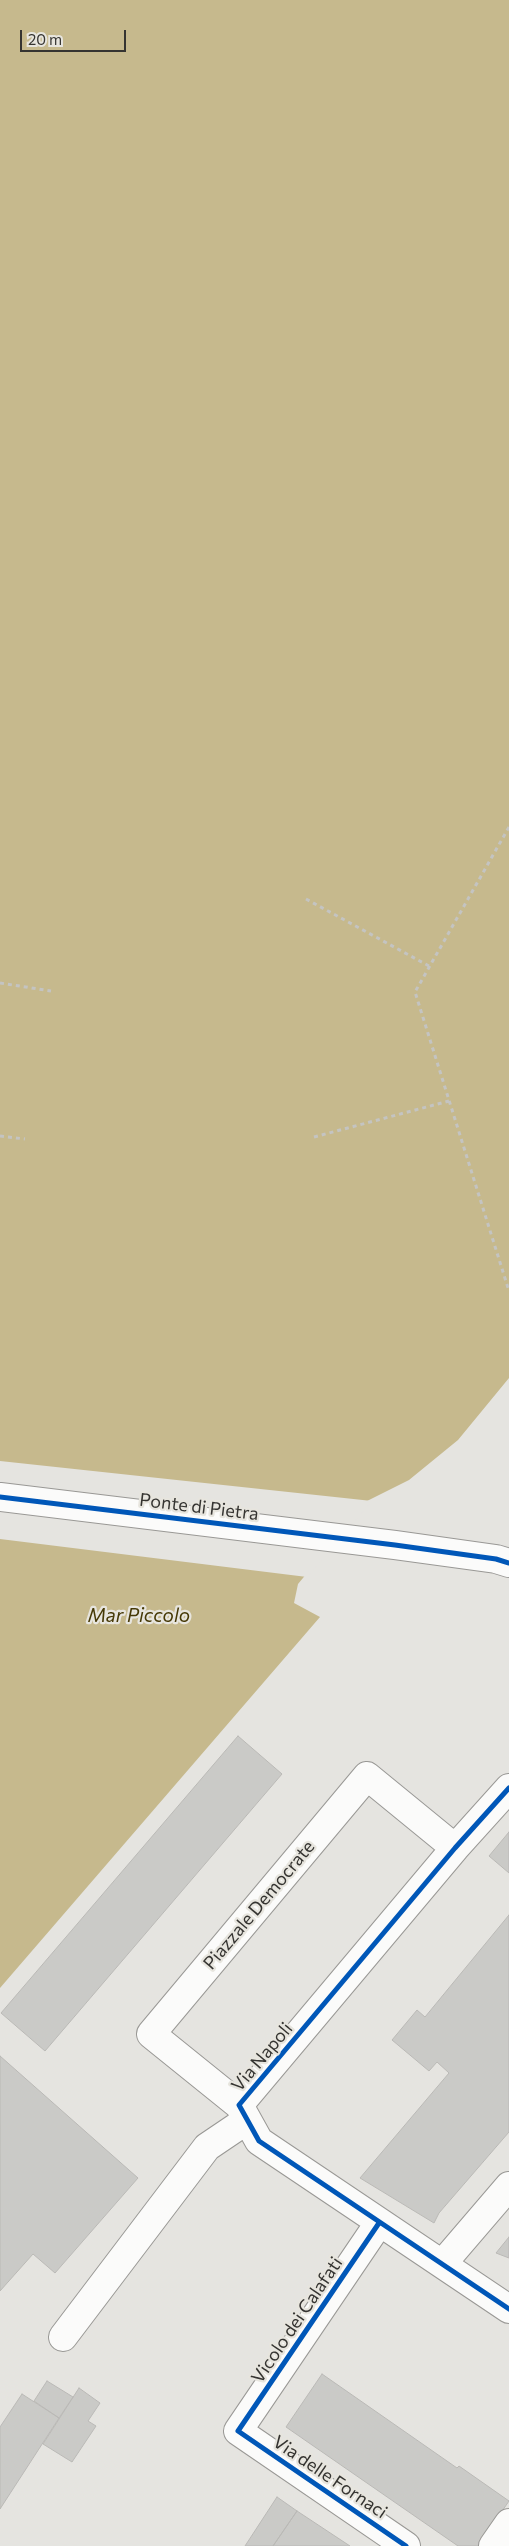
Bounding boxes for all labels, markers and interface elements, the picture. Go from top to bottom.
scale bar [22,20,129,52]
text: 20 m [28,30,62,48]
street label: Ponte di Pietra [138,1489,260,1525]
water label: Mar Piccolo [88,1605,190,1627]
street label: Piazzale Democrate [199,1836,319,1974]
street label: Via Napoli [227,2018,297,2096]
street label: Vicolo dei Calafati [247,2253,347,2387]
street label: Via delle Fornaci [269,2431,391,2523]

